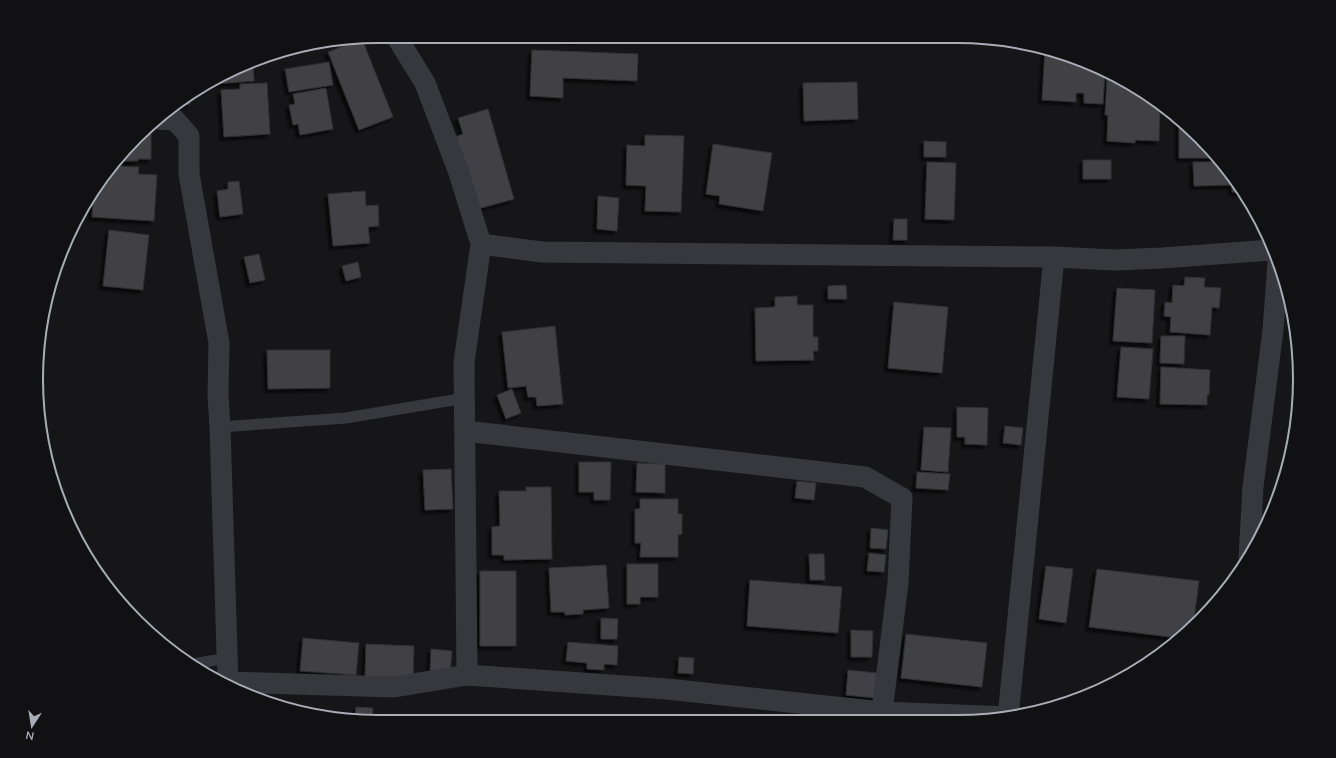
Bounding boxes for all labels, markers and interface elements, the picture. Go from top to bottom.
north arrow [12,706,52,746]
text: N [24,728,35,743]

